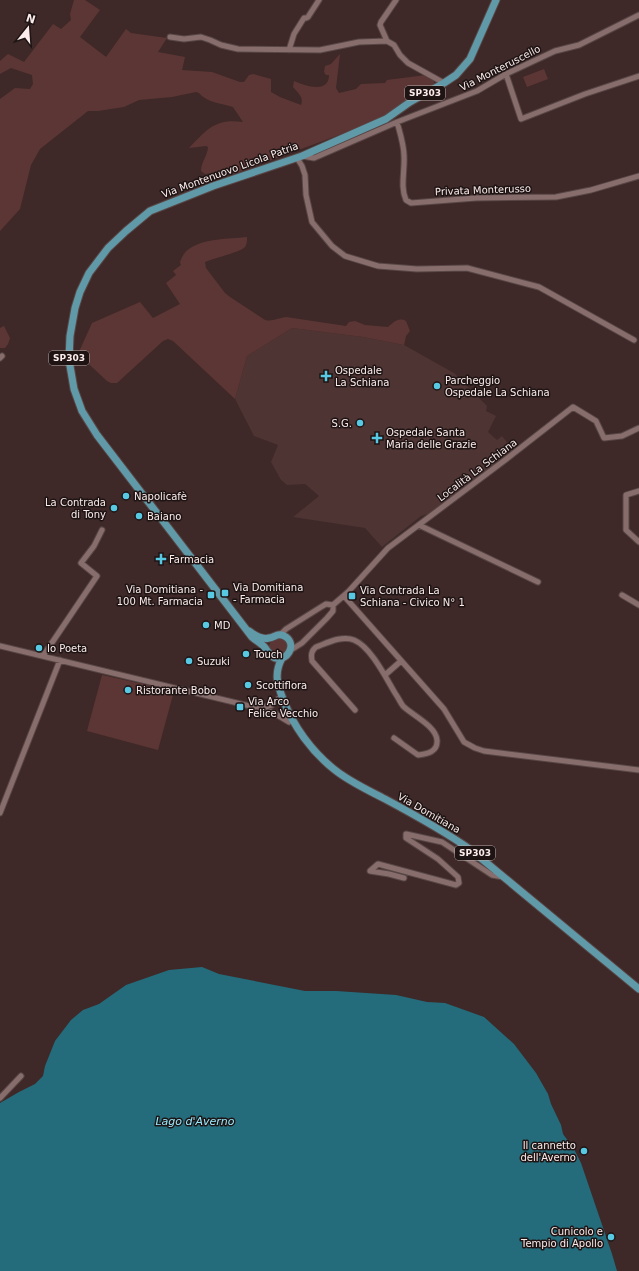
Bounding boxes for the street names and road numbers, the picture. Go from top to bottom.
street label: Via Monteruscello [458,43,542,93]
road number: SP303 [405,86,445,100]
street label: Via Montenuovo Licola Patria [160,140,300,200]
street label: Privata Monterusso [435,183,531,197]
road number: SP303 [49,351,89,365]
street label: Località La Schiana [435,437,519,503]
street label: Via Domitiana [396,791,462,835]
road number: SP303 [455,846,495,860]

